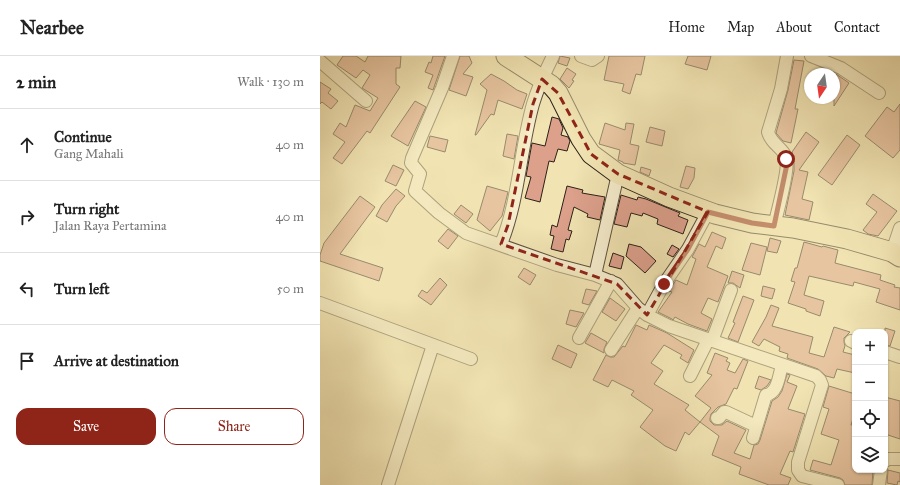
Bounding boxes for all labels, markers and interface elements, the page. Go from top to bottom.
text: Nearbee [20,16,84,39]
text: Home [668,19,705,36]
text: Map [727,19,754,36]
text: About [776,19,812,36]
text: Contact [834,19,880,36]
north arrow [804,68,840,104]
text: 2 min [16,72,56,93]
text: Walk · 130 m [237,74,304,90]
text: Continue [54,128,112,146]
icon: ahead [16,134,38,156]
text: 40 m [275,137,304,153]
text: Gang Mahali [54,146,124,162]
route start [777,150,795,168]
text: Turn right [54,200,119,218]
icon: right [16,206,38,228]
text: 40 m [275,209,304,225]
text: Jalan Raya Pertamina [54,218,167,234]
route end [655,275,673,293]
icon: left [16,278,38,300]
text: Turn left [54,280,110,298]
text: 50 m [277,281,304,297]
map controls [852,329,888,473]
button: + [852,329,888,365]
icon: arrive [16,350,38,372]
text: Arrive at destination [54,352,179,370]
button: − [852,365,888,401]
button: locate [852,401,888,437]
button: Save [16,408,156,445]
button: Share [164,408,304,445]
button: layers [852,437,888,473]

